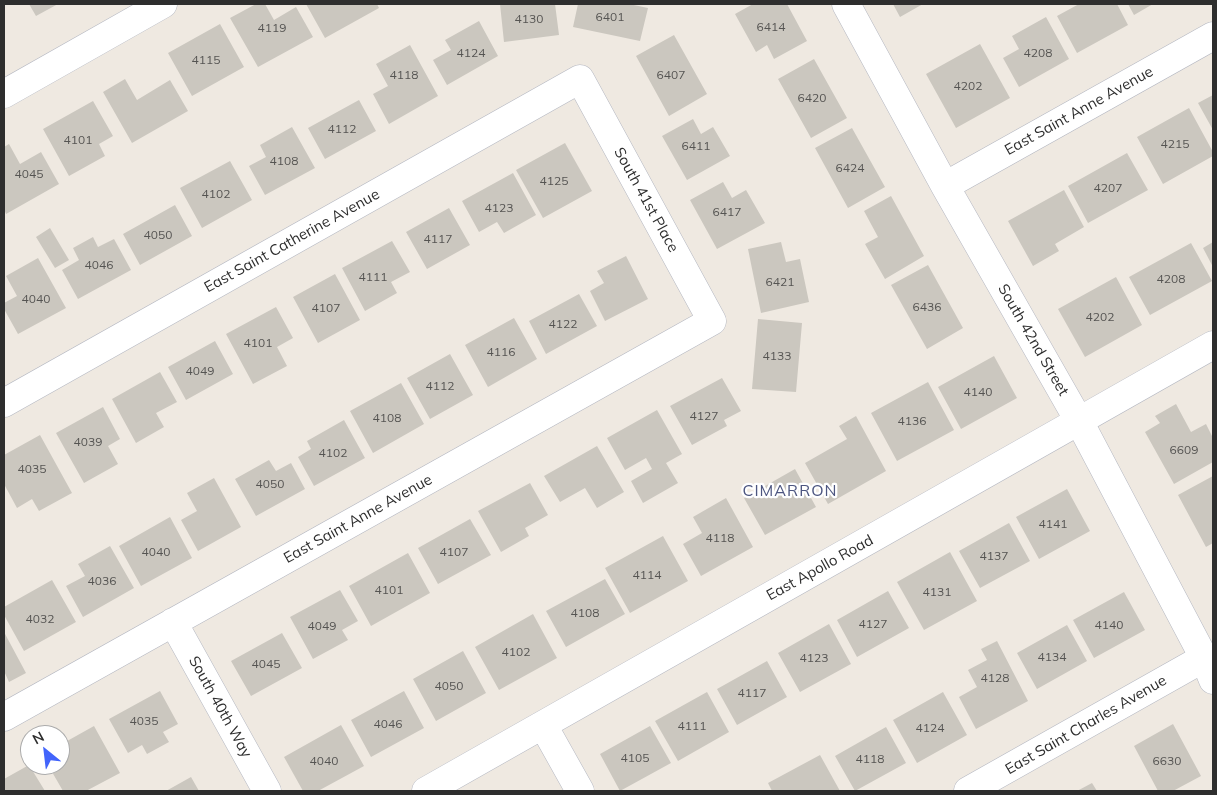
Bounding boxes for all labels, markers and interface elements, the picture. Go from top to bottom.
house number: 6401 [596,10,624,24]
house number: 4130 [515,12,543,26]
house number: 6414 [757,20,785,34]
house number: 4119 [258,21,286,35]
house number: 4124 [457,46,485,60]
house number: 4208 [1024,46,1052,60]
house number: 4115 [192,53,220,67]
street label: East Saint Anne Avenue [1002,63,1156,159]
house number: 4118 [390,68,418,82]
house number: 6407 [657,68,685,82]
house number: 4202 [954,79,982,93]
house number: 6420 [798,91,826,105]
house number: 4112 [328,122,356,136]
house number: 4101 [64,133,92,147]
house number: 4215 [1161,137,1189,151]
house number: 6411 [682,139,710,153]
street label: South 41st Place [610,145,682,255]
house number: 4108 [270,154,298,168]
house number: 6424 [836,161,864,175]
house number: 4045 [15,167,43,181]
house number: 4125 [540,174,568,188]
house number: 4207 [1094,181,1122,195]
street label: East Saint Catherine Avenue [201,185,383,297]
house number: 4102 [202,187,230,201]
house number: 4123 [485,201,513,215]
house number: 6417 [713,205,741,219]
house number: 4050 [144,228,172,242]
house number: 4117 [424,232,452,246]
house number: 4046 [85,258,113,272]
house number: 4111 [359,270,387,284]
house number: 4208 [1157,272,1185,286]
house number: 6421 [766,275,794,289]
street label: South 42nd Street [994,281,1072,399]
house number: 4040 [22,292,50,306]
house number: 6436 [913,300,941,314]
house number: 4107 [312,301,340,315]
house number: 4202 [1086,310,1114,324]
house number: 4122 [549,317,577,331]
house number: 4101 [244,336,272,350]
house number: 4116 [487,345,515,359]
house number: 4133 [763,349,791,363]
house number: 4049 [186,364,214,378]
house number: 4112 [426,379,454,393]
house number: 4140 [964,385,992,399]
house number: 4127 [690,409,718,423]
house number: 4108 [373,411,401,425]
house number: 4136 [898,414,926,428]
house number: 4039 [74,435,102,449]
house number: 6609 [1170,443,1198,457]
house number: 4102 [319,446,347,460]
house number: 4035 [18,462,46,476]
street label: East Saint Anne Avenue [281,471,435,567]
house number: 4050 [256,477,284,491]
district label: CIMARRON [742,481,838,501]
house number: 4141 [1039,517,1067,531]
house number: 4118 [706,531,734,545]
street label: East Apollo Road [764,531,876,605]
house number: 4040 [142,545,170,559]
house number: 4107 [440,545,468,559]
house number: 4137 [980,549,1008,563]
house number: 4114 [633,568,661,582]
house number: 4036 [88,574,116,588]
house number: 4101 [375,583,403,597]
house number: 4131 [923,585,951,599]
house number: 4108 [571,606,599,620]
house number: 4032 [26,612,54,626]
house number: 4127 [859,617,887,631]
house number: 4140 [1095,618,1123,632]
house number: 4049 [308,619,336,633]
house number: 4102 [502,645,530,659]
house number: 4134 [1038,650,1066,664]
house number: 4123 [800,651,828,665]
street label: South 40th Way [185,653,255,761]
house number: 4045 [252,657,280,671]
house number: 4128 [981,671,1009,685]
street label: East Saint Charles Avenue [1002,671,1170,779]
house number: 4050 [435,679,463,693]
house number: 4117 [738,686,766,700]
house number: 4035 [130,714,158,728]
house number: 4046 [374,717,402,731]
house number: 4111 [678,719,706,733]
house number: 4124 [916,721,944,735]
north arrow [20,725,70,775]
text: N [29,727,47,748]
house number: 4105 [621,751,649,765]
house number: 4118 [856,752,884,766]
house number: 4040 [310,754,338,768]
house number: 6630 [1153,754,1181,768]

